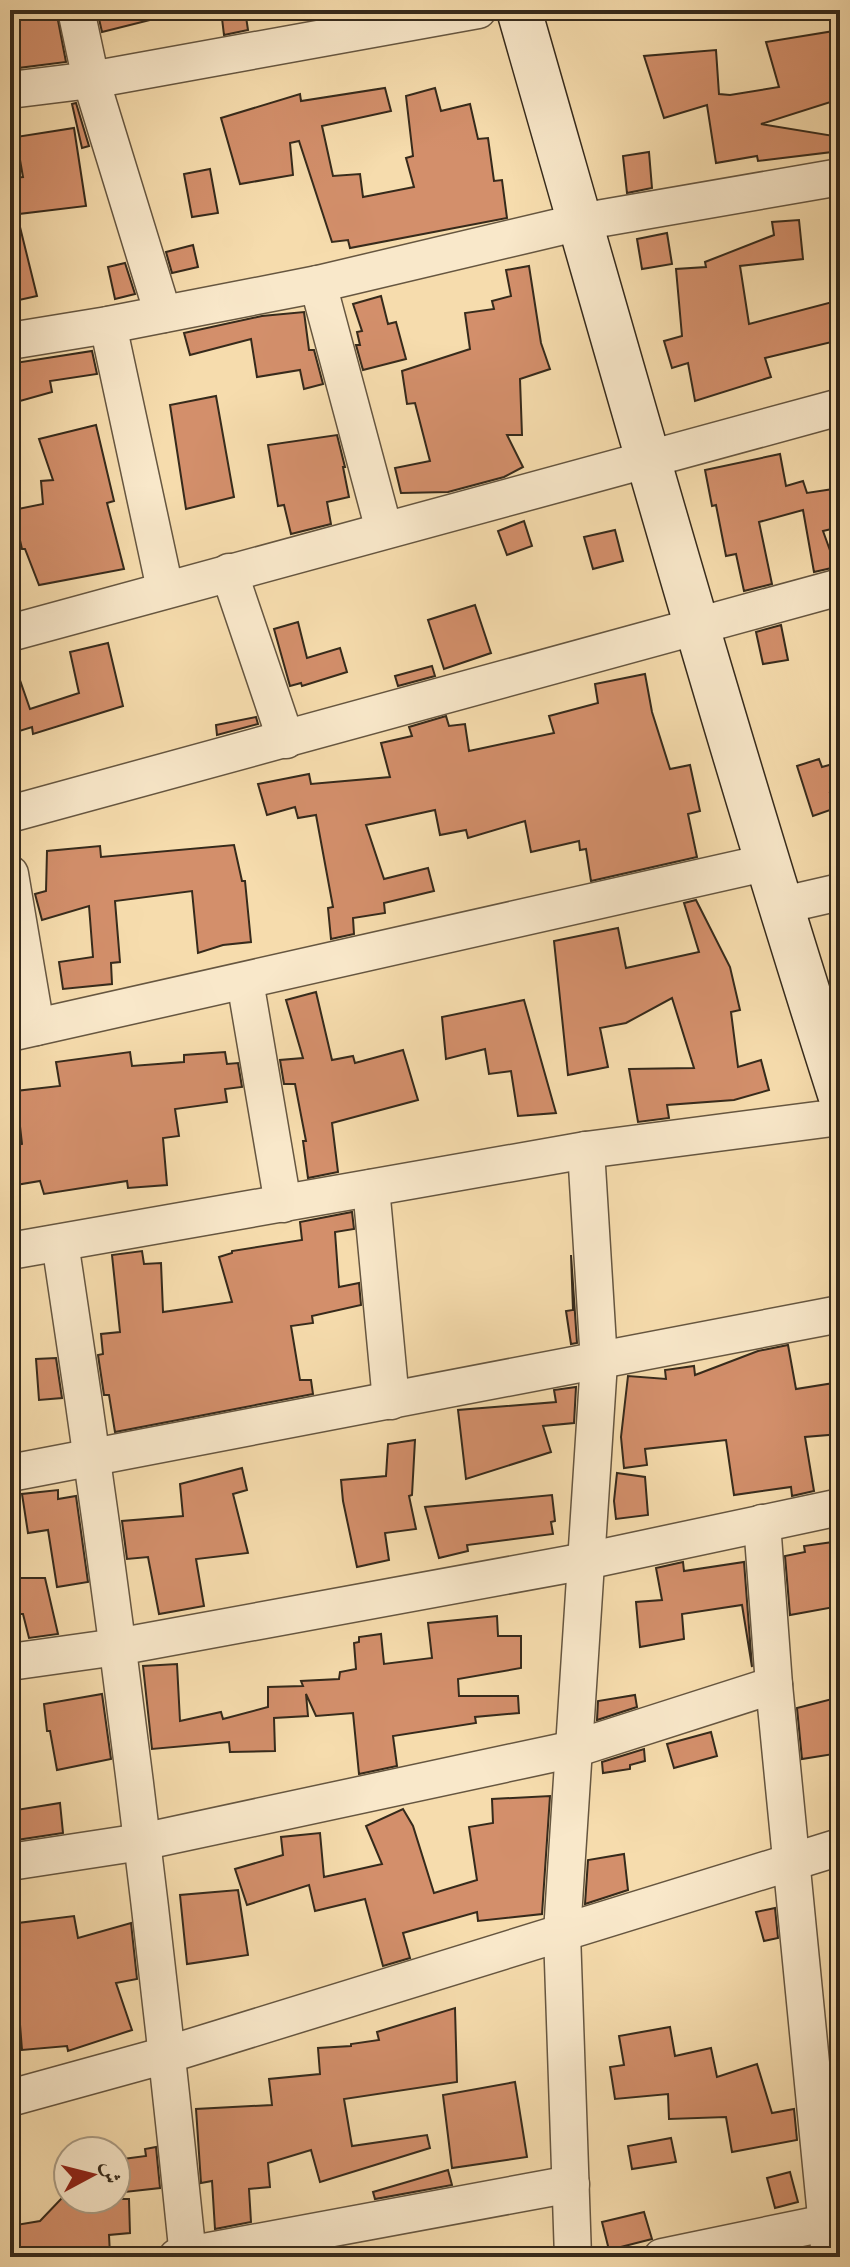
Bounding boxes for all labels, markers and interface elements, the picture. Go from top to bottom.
north arrow [52,2135,132,2215]
text: ش [97,2160,126,2185]

